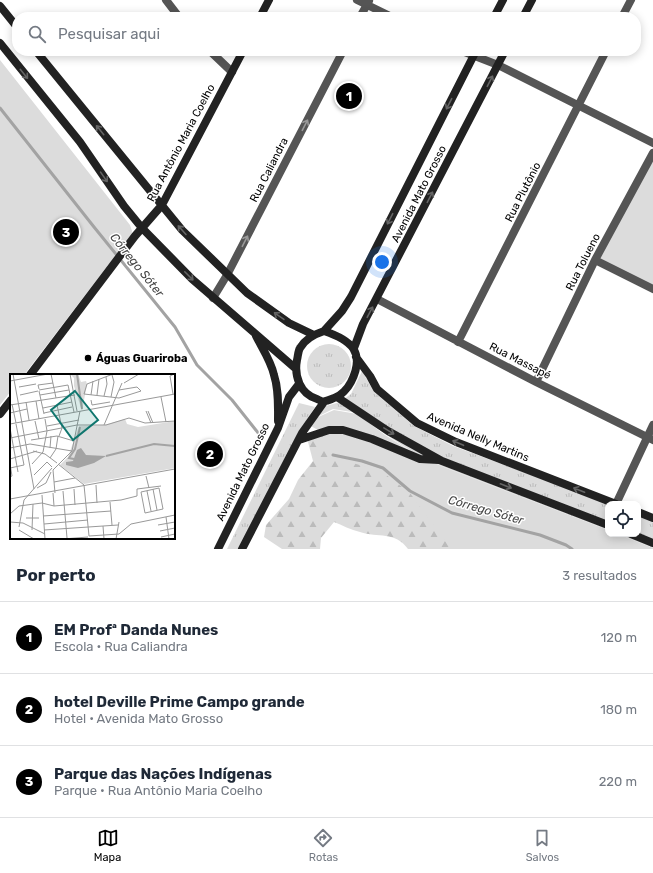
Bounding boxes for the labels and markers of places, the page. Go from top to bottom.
pin: 1 [336,81,362,111]
pin: 3 [53,217,79,247]
place label: Águas Guariroba [96,352,187,365]
marker: Águas Guariroba [83,353,93,363]
pin: 2 [197,439,223,469]

